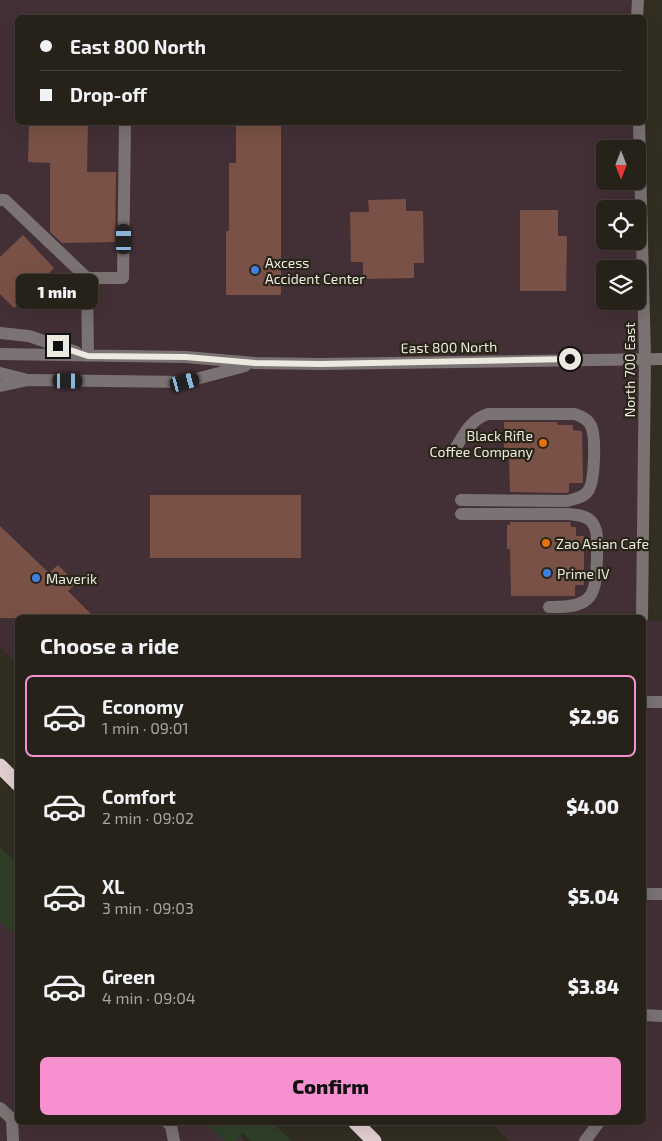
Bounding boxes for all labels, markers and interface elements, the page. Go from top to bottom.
text: East 800 North [70,35,206,58]
text: Drop-off [70,83,147,106]
north arrow [596,140,646,190]
map controls [596,140,646,310]
button: locate [596,200,646,250]
car [116,224,131,254]
place label: Axcess Accident Center [265,254,365,287]
button: layers [596,260,646,310]
marker: Axcess Accident Center [249,264,261,276]
callout: 1 min [17,274,99,308]
text: 1 min [37,282,77,301]
street label: North 700 East [621,322,638,418]
route end [47,335,69,357]
street label: East 800 North [401,338,497,356]
route start [559,348,581,370]
car [168,371,201,393]
car [53,374,83,389]
place label: Black Rifle Coffee Company [430,427,534,460]
marker: Black Rifle Coffee Company [537,437,549,449]
place label: Zao Asian Cafe [556,535,649,552]
marker: Zao Asian Cafe [540,537,552,549]
place label: Prime IV [557,565,610,582]
marker: Prime IV [541,567,553,579]
place label: Maverik [46,570,97,587]
marker: Maverik [30,572,42,584]
text: Choose a ride [40,632,179,658]
icon: car [42,694,87,739]
text: Economy [102,695,184,718]
text: $2.96 [569,705,619,728]
text: 1 min · 09:01 [102,718,189,737]
icon: car [42,784,87,829]
text: Comfort [102,785,176,808]
text: $4.00 [566,795,619,818]
text: 2 min · 09:02 [102,808,194,827]
icon: car [42,874,87,919]
text: XL [102,875,124,898]
text: $5.04 [568,885,619,908]
text: 3 min · 09:03 [102,898,194,917]
icon: car [42,964,87,1009]
text: Green [102,965,155,988]
text: $3.84 [568,975,619,998]
text: 4 min · 09:04 [102,988,196,1007]
button: Confirm [40,1057,621,1115]

